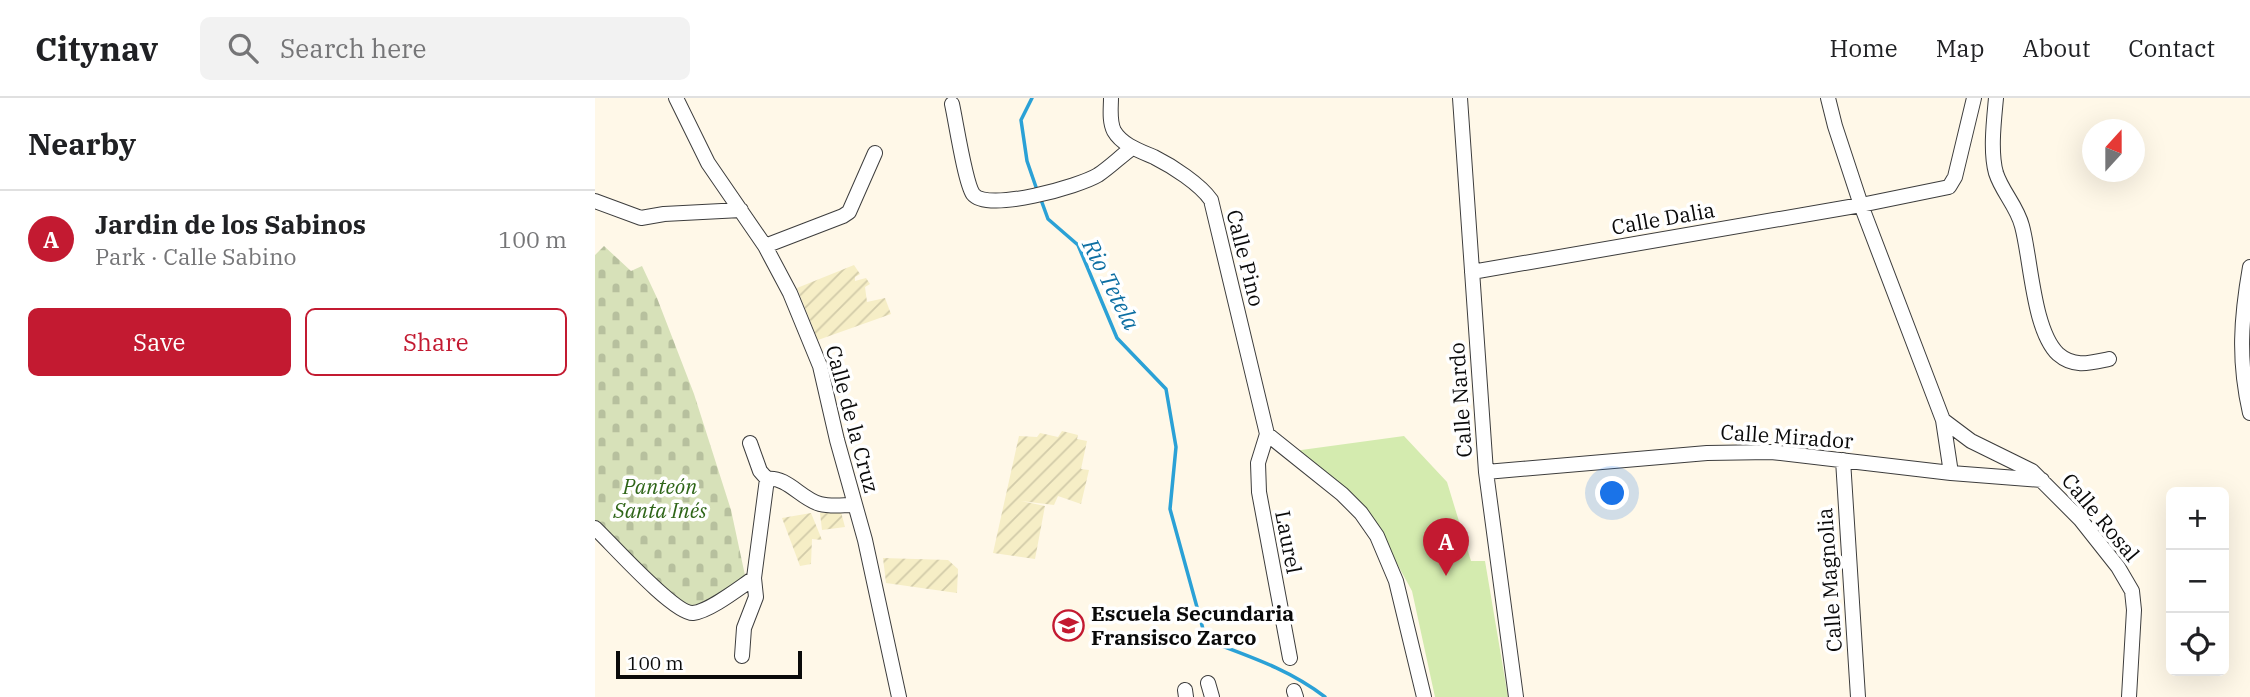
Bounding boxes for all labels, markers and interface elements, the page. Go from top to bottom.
search box [200,17,690,80]
text: Citynav [35,27,158,70]
icon: search [224,29,262,67]
text: Search here [280,31,427,65]
text: Home [1830,32,1898,64]
text: Map [1936,32,1984,64]
text: About [2022,32,2090,64]
text: Contact [2128,32,2215,64]
north arrow [2082,119,2145,182]
text: Nearby [28,124,136,163]
street label: Calle Dalia [1609,195,1717,241]
text: Jardin de los Sabinos [95,207,366,241]
street label: Calle Pino [1220,207,1272,309]
text: A [43,224,59,254]
text: 100 m [498,224,567,254]
water label: Rio Tetela [1076,233,1148,335]
text: Park · Calle Sabino [95,241,297,271]
button: Save [28,308,291,376]
button: Share [305,308,567,376]
street label: Calle de la Cruz [820,342,886,496]
street label: Calle Nardo [1442,342,1478,458]
street label: Calle Mirador [1720,417,1855,455]
street label: Calle Rosal [2056,467,2146,567]
park label: Panteón Santa Inés [612,472,707,524]
your location [1595,476,1629,510]
map controls [2166,487,2229,676]
button: + [2166,487,2229,550]
street label: Calle Magnolia [1810,507,1848,653]
street label: Laurel [1269,508,1309,576]
pin: A [1423,518,1469,576]
button: − [2166,550,2229,613]
place label: Escuela Secundaria Fransisco Zarco [1091,599,1294,651]
school or university icon: Escuela Secundaria Fransisco Zarco [1051,608,1085,642]
button: locate [2166,613,2229,676]
scale bar [616,648,801,680]
text: 100 m [627,651,684,675]

